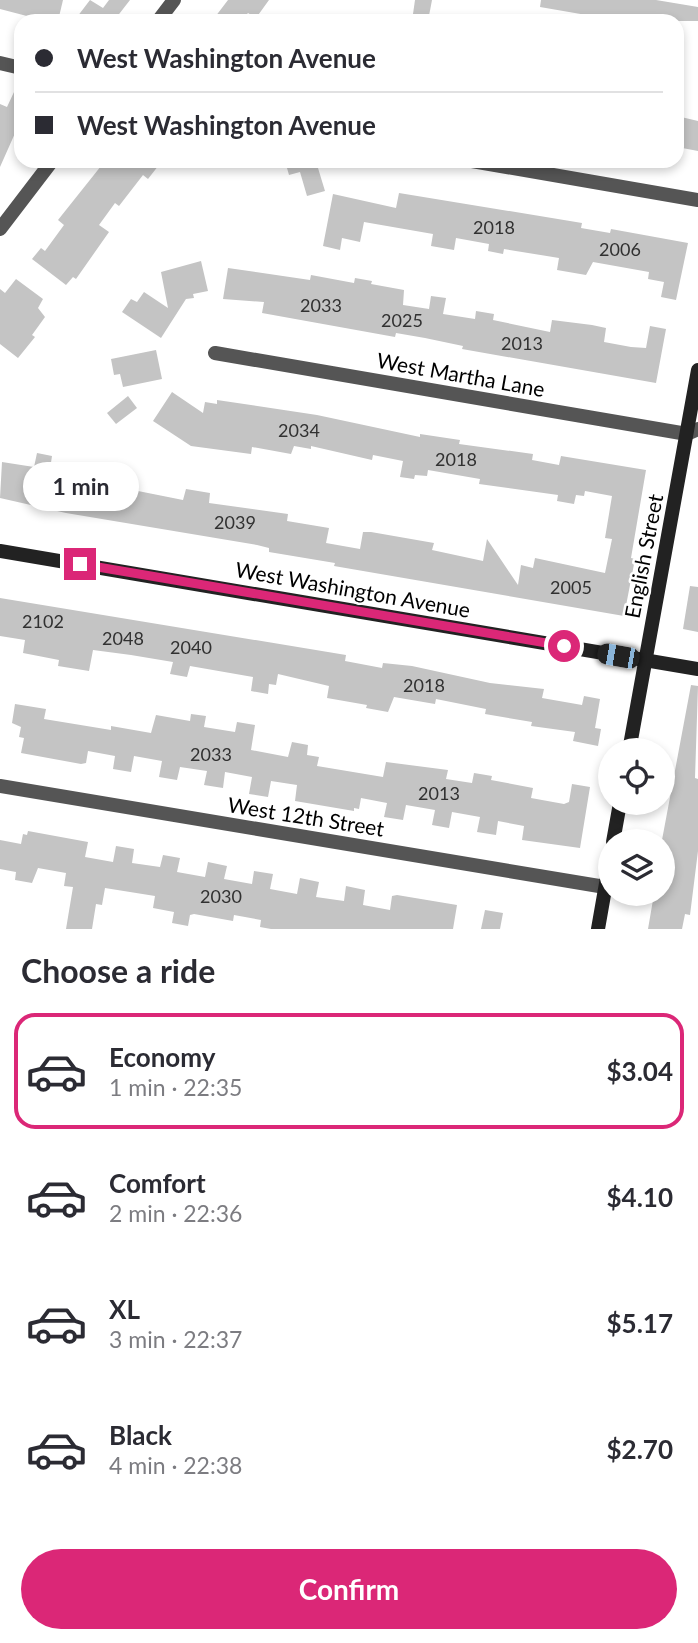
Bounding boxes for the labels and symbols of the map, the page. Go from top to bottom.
house number: 2018 [473,216,515,238]
house number: 2006 [599,238,641,260]
house number: 2033 [300,294,342,316]
house number: 2025 [381,309,423,331]
house number: 2013 [501,332,543,354]
street label: West Martha Lane [375,347,547,401]
house number: 2034 [278,419,320,441]
house number: 2018 [435,448,477,470]
callout: 1 min [22,462,138,512]
street label: English Street [619,491,667,620]
house number: 2039 [214,511,256,533]
route end [64,548,96,580]
street label: West Washington Avenue [234,556,472,622]
house number: 2005 [550,576,592,598]
house number: 2102 [22,610,64,632]
house number: 2048 [102,627,144,649]
route start [548,630,580,662]
house number: 2040 [170,636,212,658]
car [596,642,641,670]
house number: 2018 [403,674,445,696]
house number: 2033 [190,743,232,765]
house number: 2013 [418,782,460,804]
street label: West 12th Street [226,791,386,841]
house number: 2030 [200,885,242,907]

